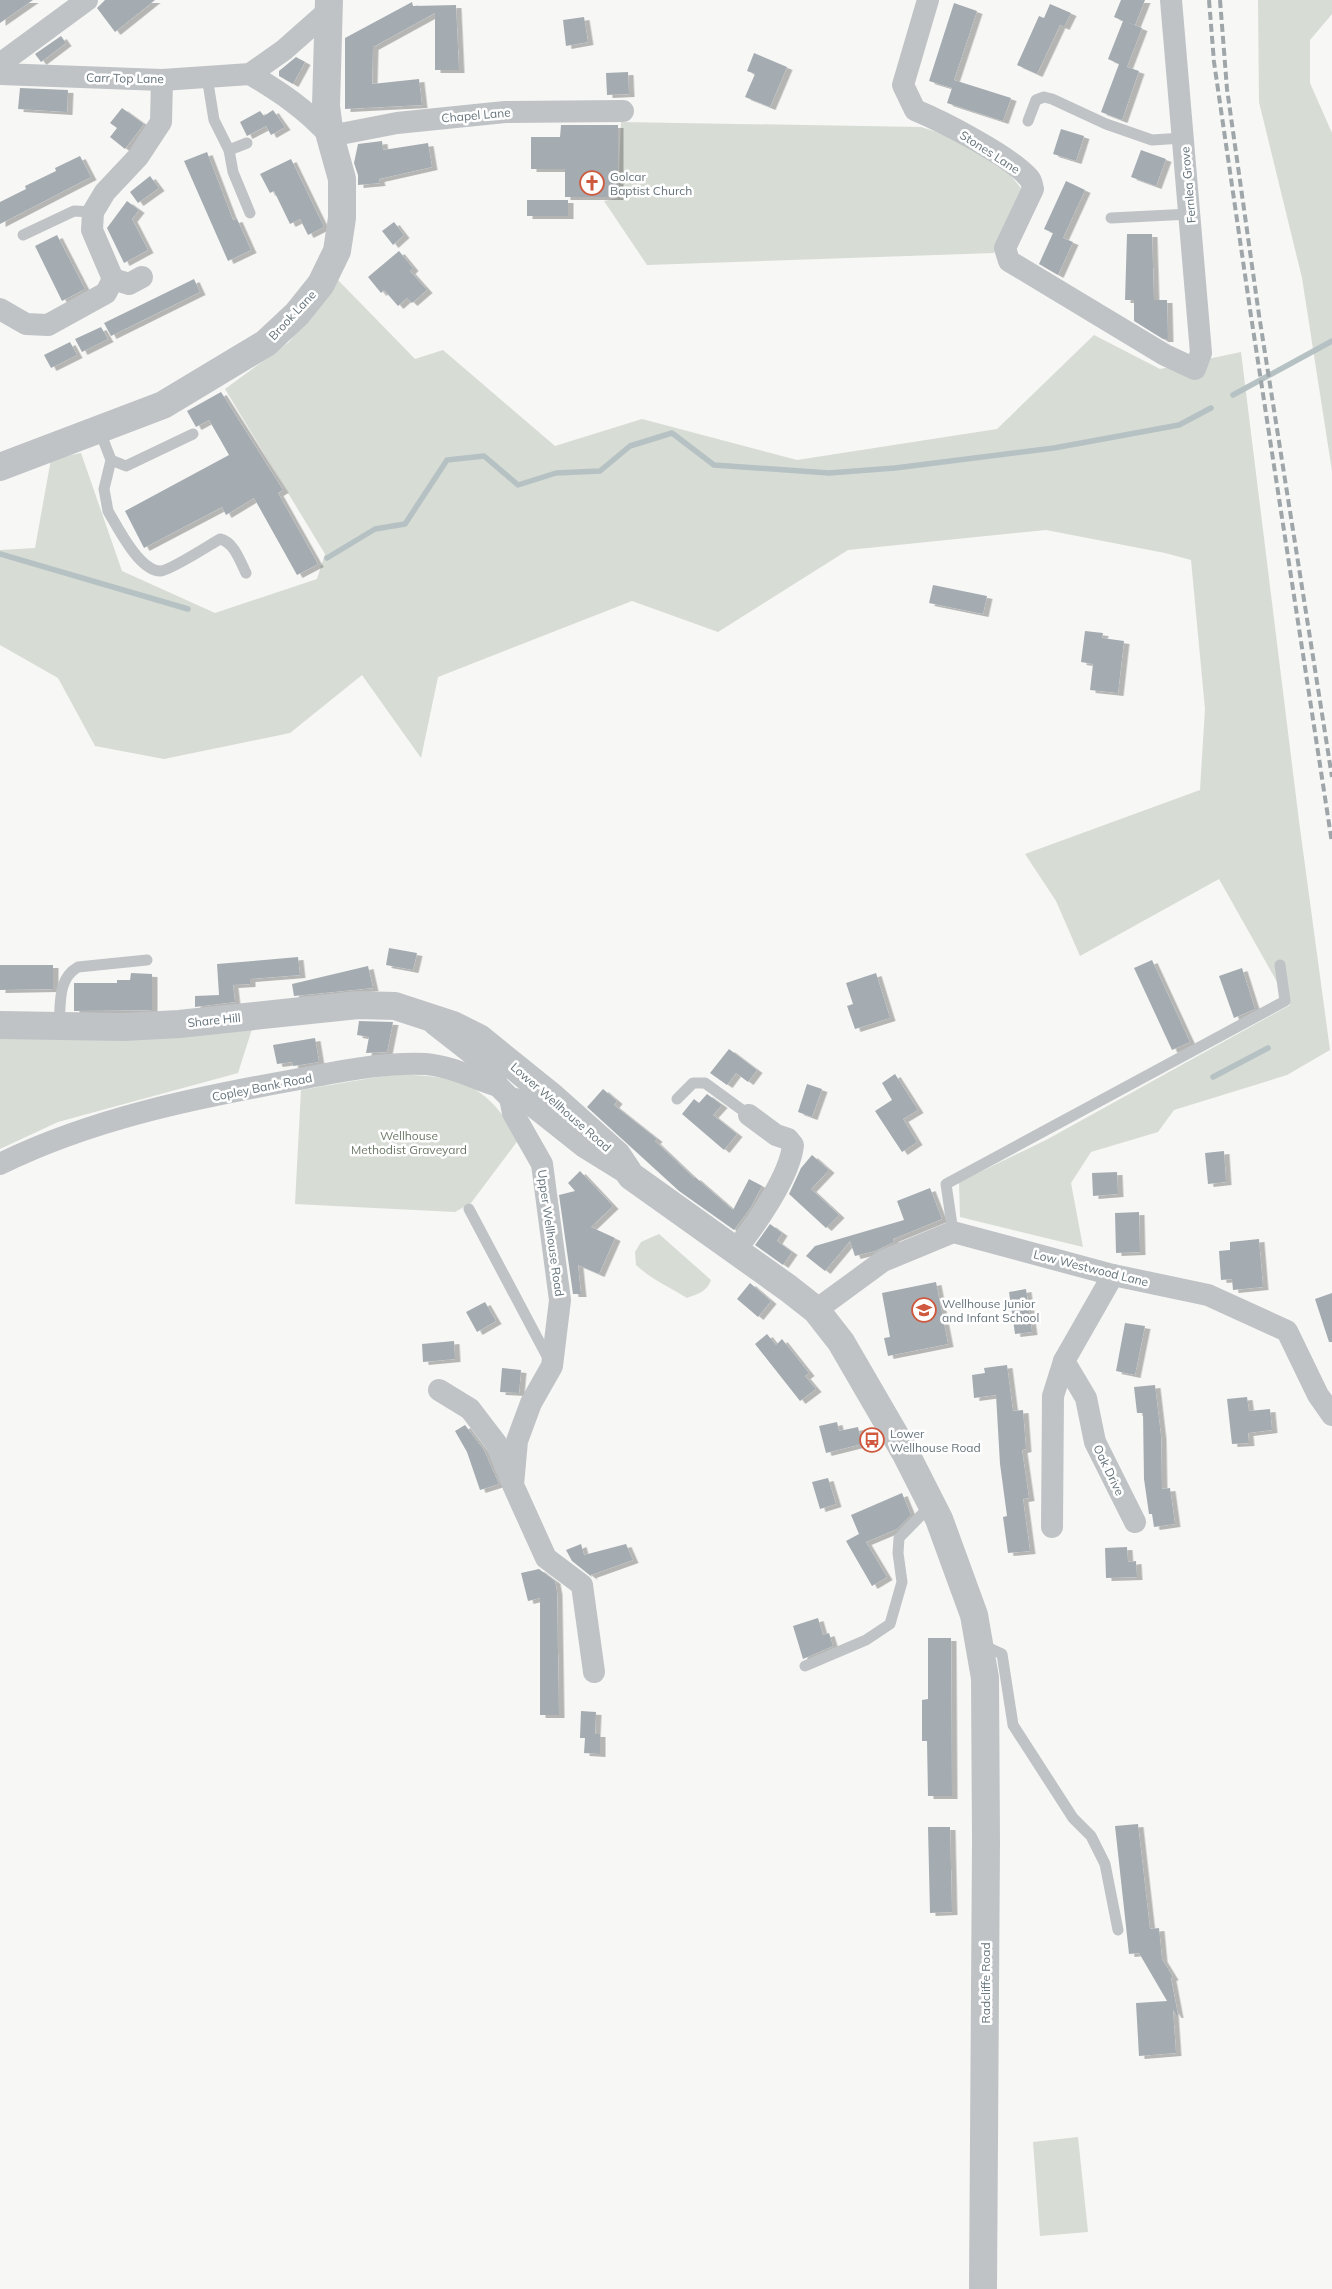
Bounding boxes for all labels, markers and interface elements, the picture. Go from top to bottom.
street label: Carr Top Lane [86,70,164,86]
street label: Chapel Lane [441,105,511,125]
street label: Stones Lane [957,127,1023,177]
street label: Fernlea Grove [1177,146,1199,224]
place label: Golcar Baptist Church [610,169,692,198]
church icon: Golcar Baptist Church [579,170,605,196]
street label: Brook Lane [265,287,319,343]
street label: Share Hill [187,1010,241,1030]
street label: Lower Wellhouse Road [508,1059,614,1155]
street label: Copley Bank Road [211,1070,313,1104]
park label: Wellhouse Methodist Graveyard [351,1128,467,1157]
street label: Upper Wellhouse Road [535,1169,567,1297]
street label: Low Westwood Lane [1032,1246,1150,1290]
place label: Wellhouse Junior and Infant School [942,1296,1039,1325]
school or university icon: Wellhouse Junior and Infant School [911,1297,937,1323]
place label: Lower Wellhouse Road [890,1426,981,1455]
bus stop icon: Lower Wellhouse Road [859,1427,885,1453]
street label: Oak Drive [1090,1442,1128,1498]
street label: Radcliffe Road [978,1942,993,2024]

